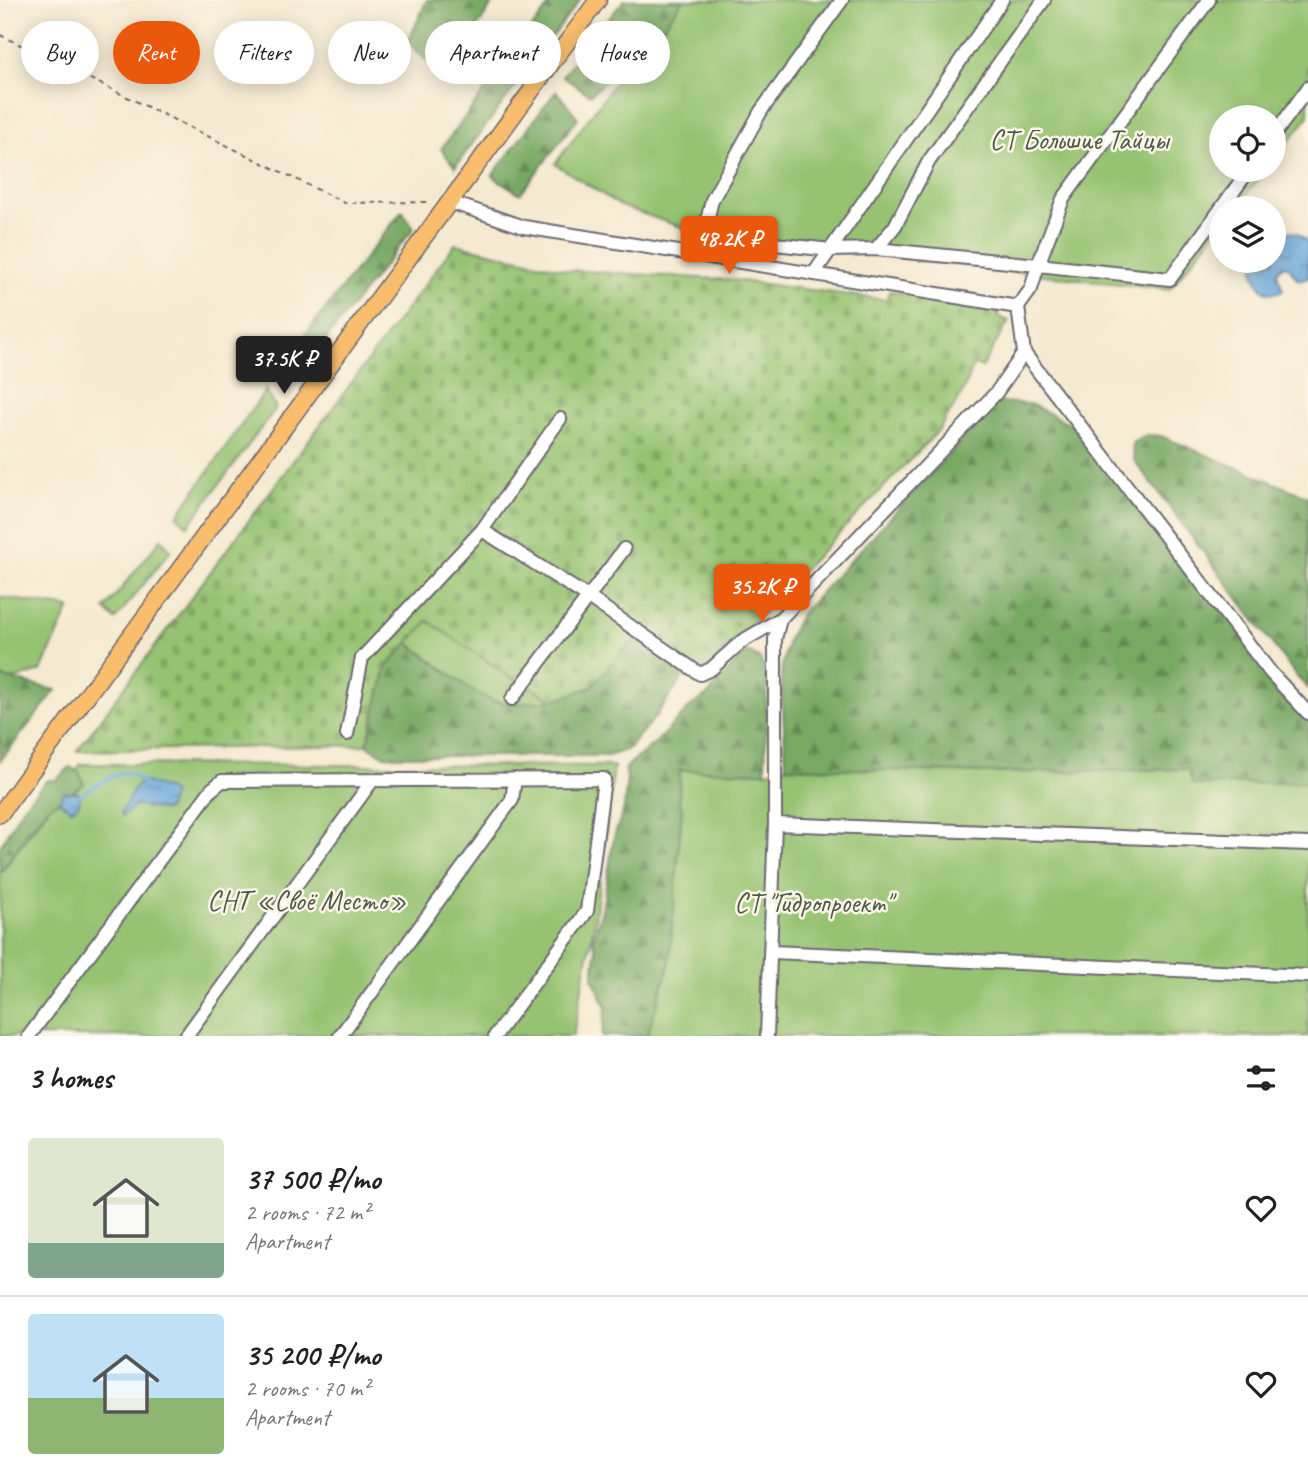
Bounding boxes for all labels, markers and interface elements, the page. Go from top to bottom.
chip: Buy [21,21,99,84]
chip: Rent [113,21,200,84]
chip: Filters [214,21,314,84]
chip: New [328,21,411,84]
chip: Apartment [425,21,561,84]
chip: House [575,21,670,84]
map controls [1209,105,1286,273]
button: locate [1209,105,1286,182]
park label: СТ Большие Тайцы [990,122,1171,157]
button: layers [1209,196,1286,273]
pin: 48.2K ₽ [664,216,794,276]
text: 48.2K ₽ [697,224,761,253]
pin: 37.5K ₽ [219,336,349,396]
text: 37.5K ₽ [252,344,316,373]
pin: 35.2K ₽ [697,564,827,624]
text: 35.2K ₽ [730,572,794,601]
park label: СНТ «Своё Место» [207,883,407,918]
park label: СТ "Гидропроект" [734,885,897,920]
text: 3 homes [28,1059,113,1097]
icon: filters [1242,1059,1280,1097]
text: 37 500 ₽/mo [245,1160,380,1198]
icon: home [84,1166,168,1250]
icon: heart [1242,1189,1280,1227]
text: 2 rooms · 72 m² [245,1198,369,1227]
text: Apartment [245,1227,330,1256]
text: 35 200 ₽/mo [245,1336,380,1374]
icon: home [84,1342,168,1426]
icon: heart [1242,1365,1280,1403]
text: 2 rooms · 70 m² [245,1374,369,1403]
text: Apartment [245,1403,330,1432]

